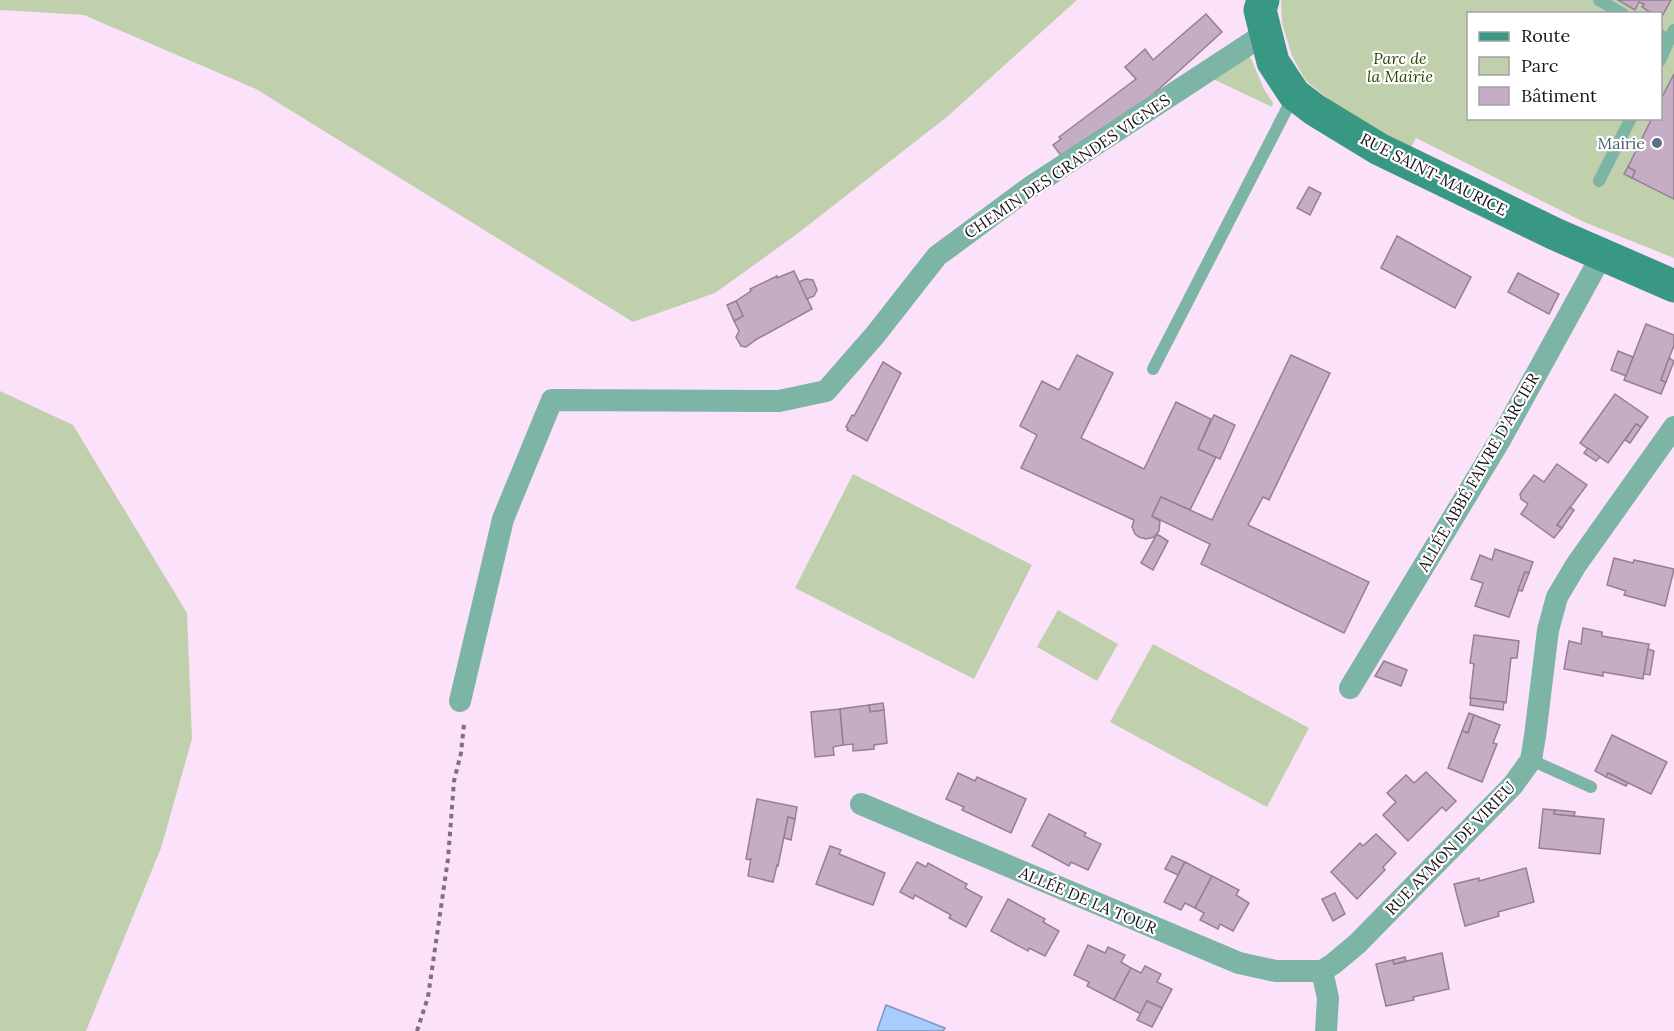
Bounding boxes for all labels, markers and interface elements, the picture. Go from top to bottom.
legend [1467,12,1662,120]
text: Route [1521,24,1570,47]
park label: Parc de la Mairie [1367,48,1433,86]
text: Parc [1521,54,1558,77]
text: Bâtiment [1521,84,1597,107]
street label: CHEMIN DES GRANDES VIGNES [960,89,1174,243]
street label: RUE SAINT-MAURICE [1357,128,1511,220]
place label: Mairie [1597,133,1645,153]
marker: Mairie [1650,136,1664,150]
street label: ALLÉE ABBÉ FAIVRE D'ARCIER [1412,368,1544,576]
street label: RUE AYMON DE VIRIEU [1381,777,1519,919]
street label: ALLÉE DE LA TOUR [1015,862,1161,938]

